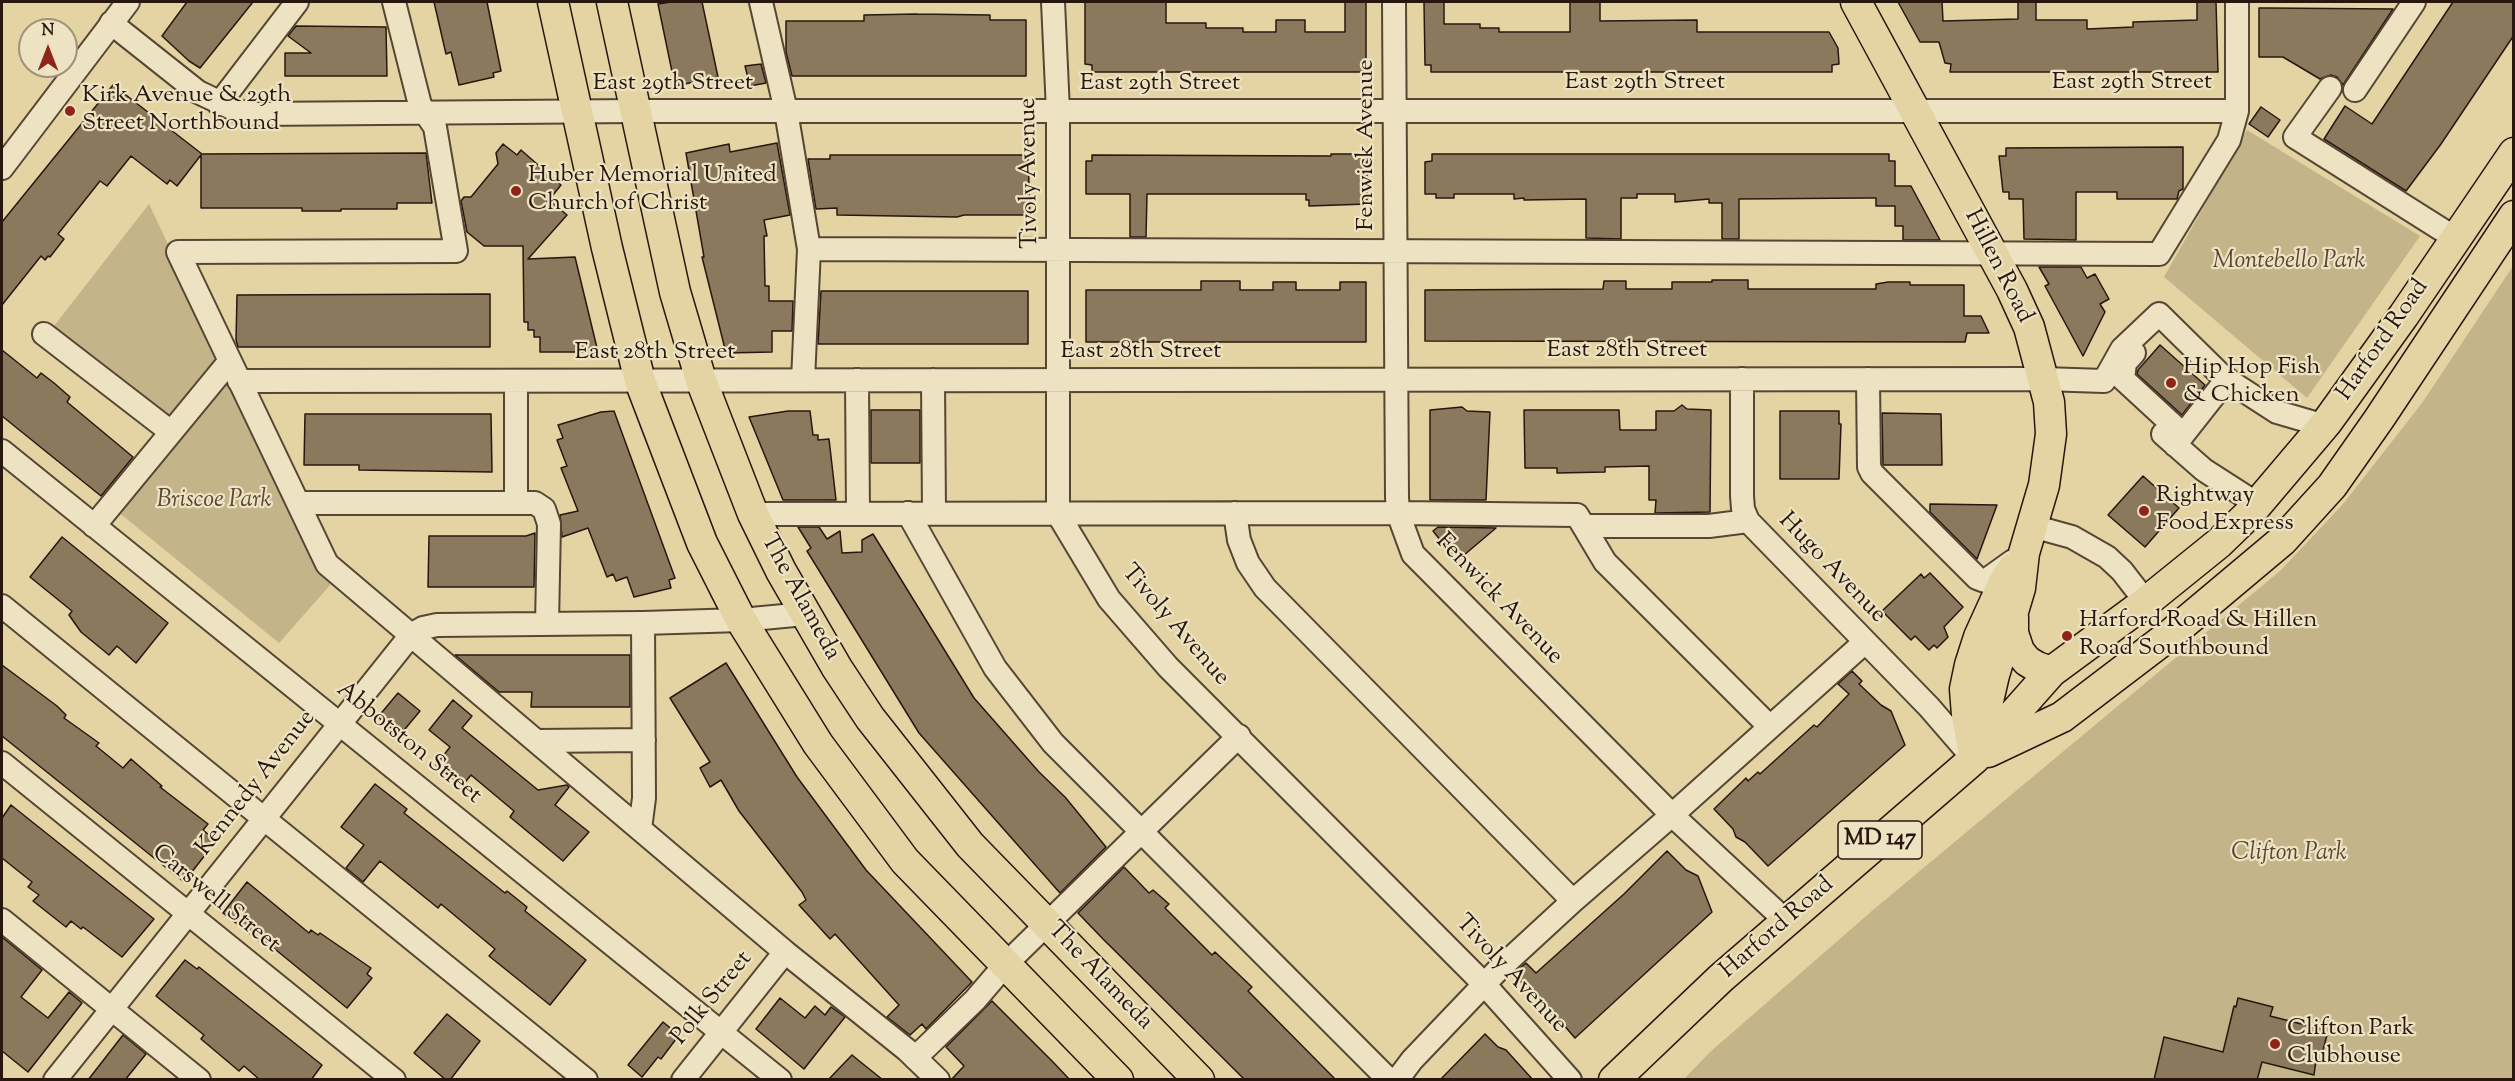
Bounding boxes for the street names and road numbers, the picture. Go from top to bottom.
street label: Fenwick Avenue [1354,59,1382,231]
street label: East 29th Street [1565,70,1725,98]
street label: East 29th Street [2052,70,2212,98]
street label: East 29th Street [593,71,753,99]
street label: East 29th Street [1080,71,1240,99]
street label: Tivoly Avenue [1015,97,1047,249]
street label: Hillen Road [1956,205,2038,329]
street label: Harford Road [2332,275,2436,407]
street label: East 28th Street [1547,338,1707,366]
street label: East 28th Street [1061,339,1221,367]
street label: East 28th Street [575,340,735,368]
street label: Hugo Avenue [1771,508,1891,630]
street label: Fenwick Avenue [1428,528,1568,672]
street label: The Alameda [753,530,845,666]
street label: Tivoly Avenue [1114,560,1234,692]
street label: Abbotston Street [330,677,486,811]
street label: Kennedy Avenue [191,705,323,863]
road number: MD 147 [1838,821,1922,859]
street label: Carswell Street [145,839,285,961]
street label: Harford Road [1715,872,1841,986]
street label: Tivoly Avenue [1448,910,1572,1040]
street label: The Alameda [1040,917,1158,1037]
street label: Polk Street [666,946,760,1052]

